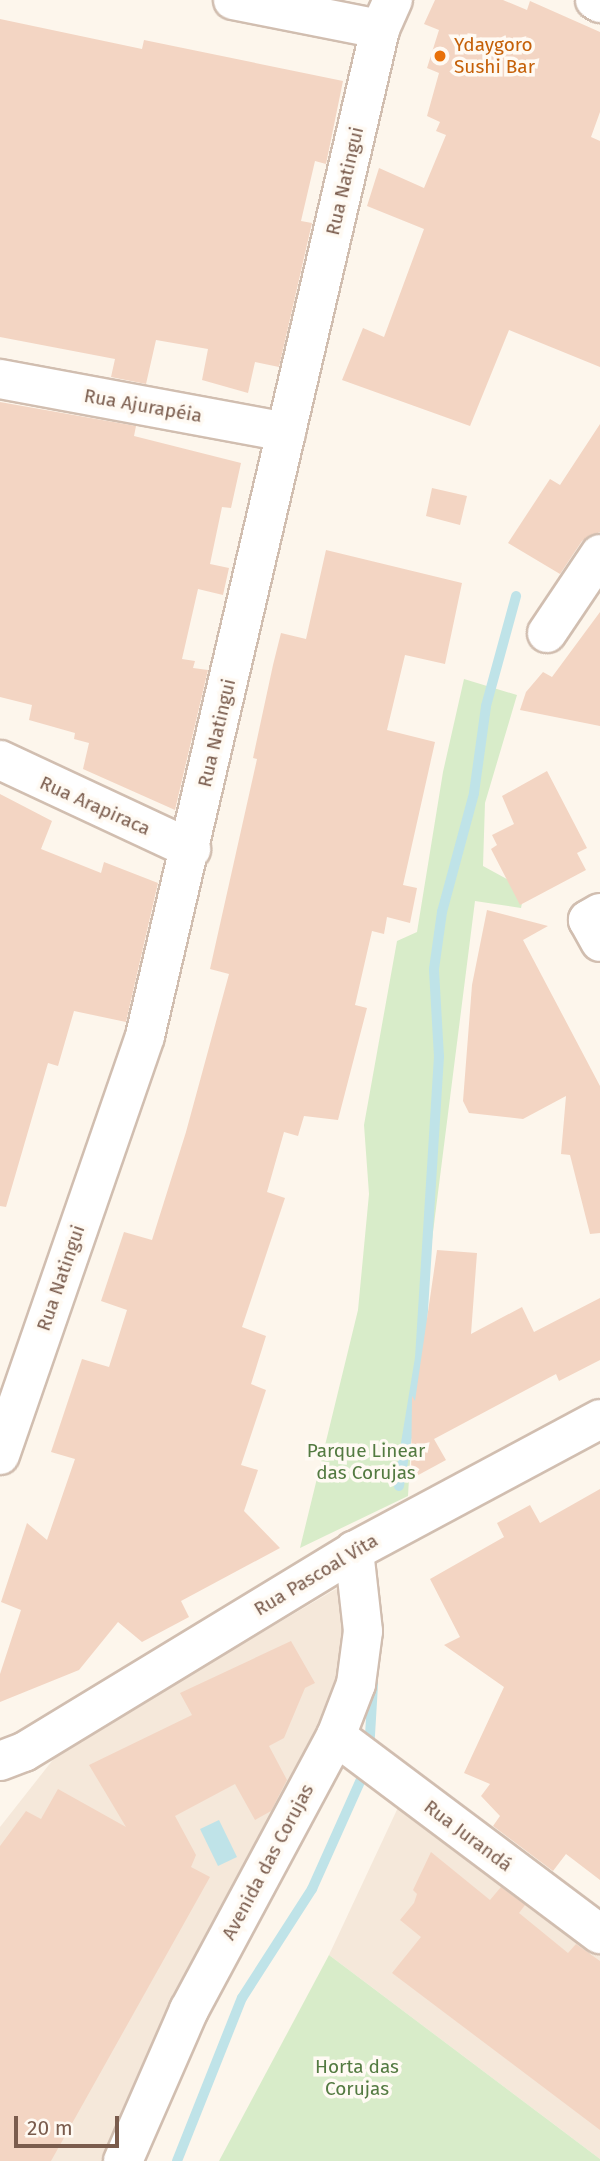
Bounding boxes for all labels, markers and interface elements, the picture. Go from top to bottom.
place label: Ydaygoro Sushi Bar [454,34,535,78]
marker: Ydaygoro Sushi Bar [432,48,448,64]
street label: Rua Natingui [321,125,369,237]
street label: Rua Ajurapéia [82,384,204,428]
street label: Rua Natingui [193,677,241,789]
street label: Rua Arapiraca [36,771,154,841]
street label: Rua Natingui [32,1222,90,1334]
park label: Parque Linear das Corujas [307,1440,425,1484]
street label: Rua Pascoal Vita [250,1529,382,1621]
street label: Avenida das Corujas [217,1780,319,1944]
street label: Rua Jurandá [419,1795,517,1877]
park label: Horta das Corujas [315,2056,399,2100]
scale bar [18,2102,122,2146]
text: 20 m [27,2115,73,2141]

